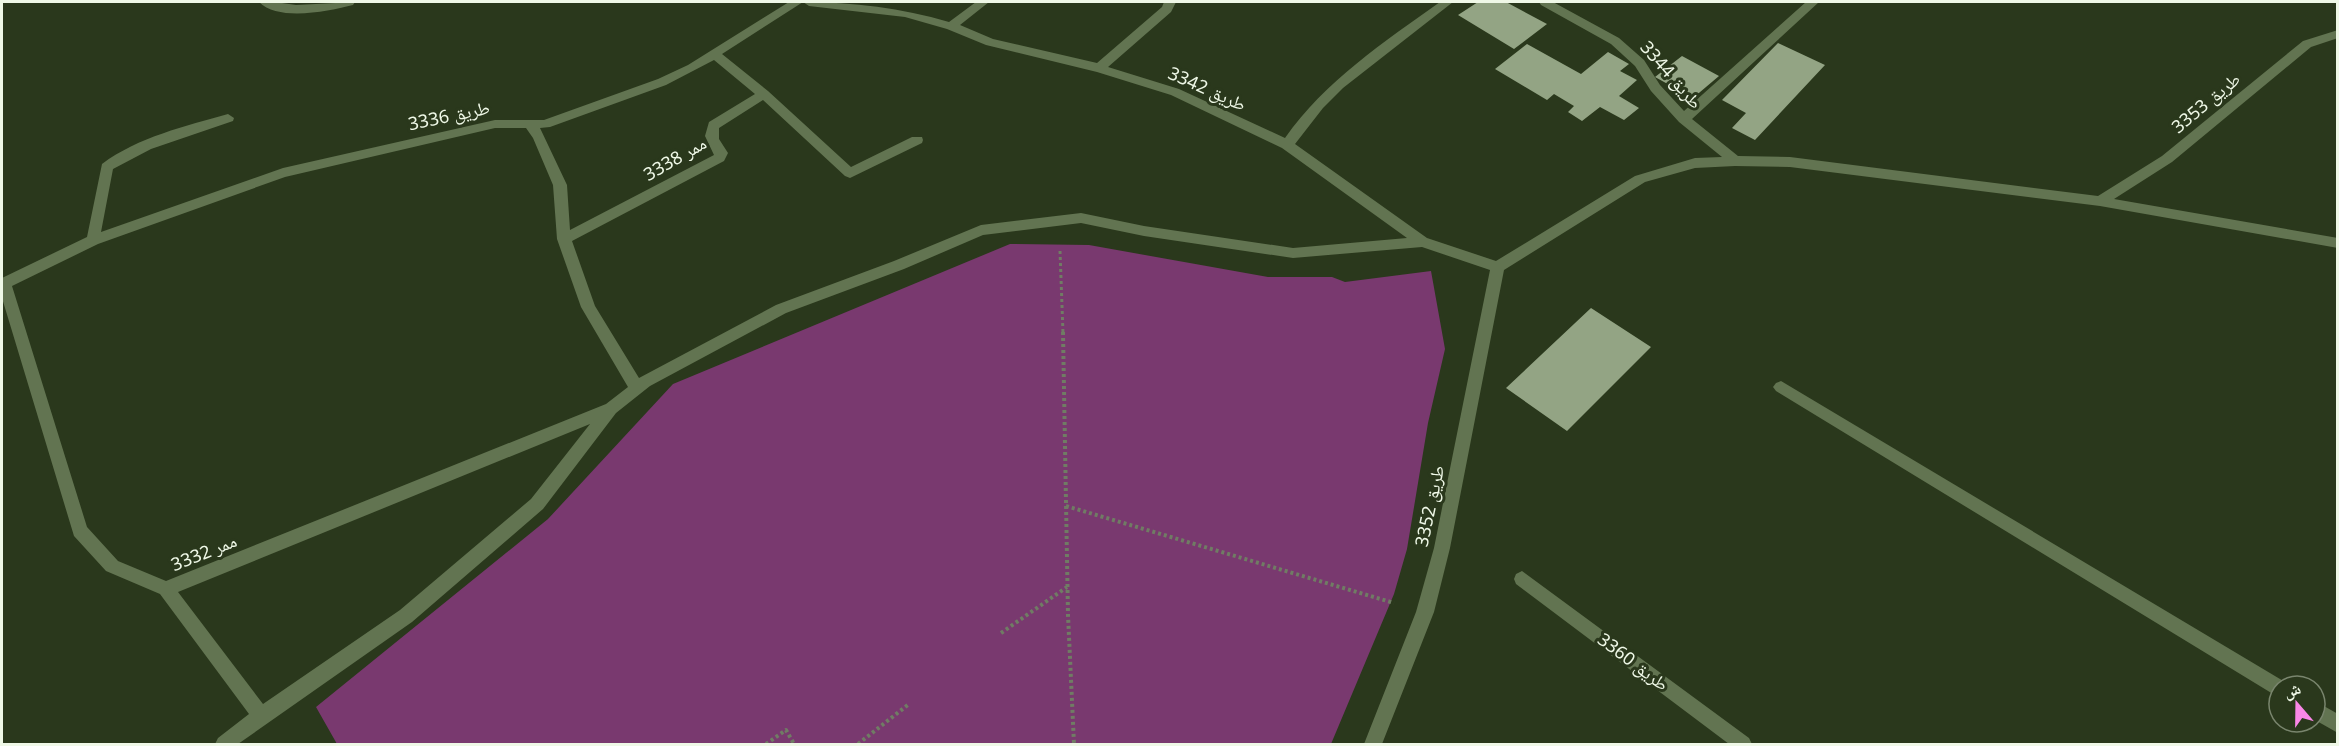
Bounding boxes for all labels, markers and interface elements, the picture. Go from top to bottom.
street label: طريق 3344 [1636,35,1708,113]
street label: طريق 3342 [1165,60,1250,116]
street label: طريق 3353 [2166,66,2245,138]
street label: طريق 3336 [406,95,492,135]
street label: ممر 3338 [639,131,710,186]
street label: طريق 3352 [1409,463,1449,549]
street label: ممر 3332 [167,528,240,576]
street label: طريق 3360 [1593,627,1674,696]
north arrow [2267,674,2327,734]
text: ش [2280,677,2304,703]

